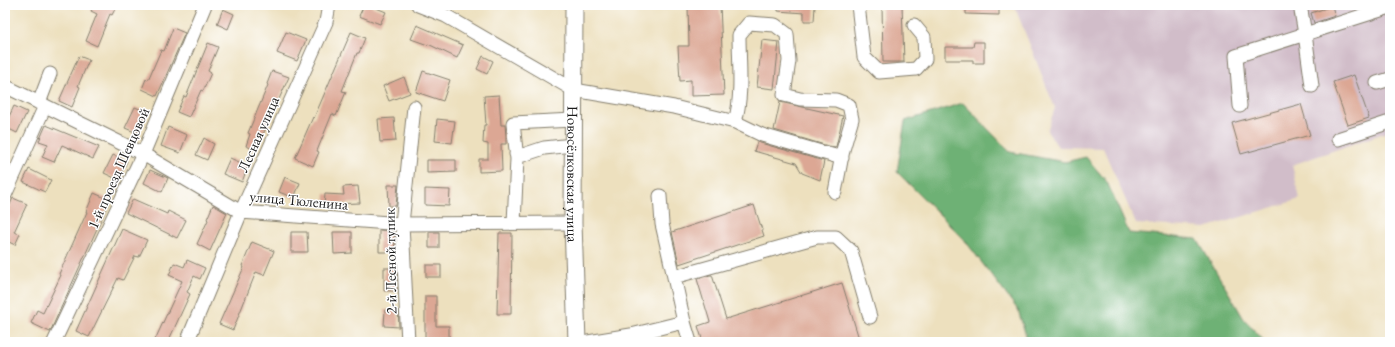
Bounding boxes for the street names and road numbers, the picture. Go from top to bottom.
street label: Лесная улица [233,93,283,175]
street label: 1-й проезд Шевцовой [83,104,153,232]
street label: Новосёлковская улица [563,106,583,243]
street label: улица Тюленина [249,186,349,214]
street label: 2-й Лесной тупик [380,208,400,314]

